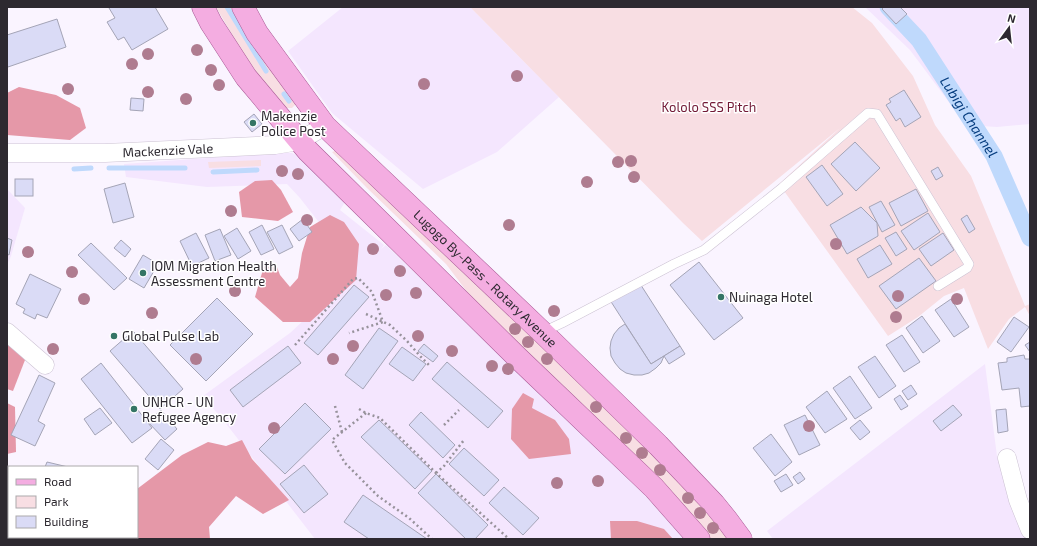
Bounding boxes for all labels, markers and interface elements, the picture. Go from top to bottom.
north arrow [989,8,1029,48]
text: N [1006,11,1017,25]
water label: Lubigi Channel [937,73,1002,160]
park label: Kololo SSS Pitch [662,99,756,115]
place label: Makenzie Police Post [261,108,326,139]
marker: Makenzie Police Post [248,118,258,128]
street label: Mackenzie Vale [122,140,214,160]
street label: Lugogo By-Pass - Rotary Avenue [410,206,561,350]
place label: IOM Migration Health Assessment Centre [151,258,277,289]
marker: IOM Migration Health Assessment Centre [138,268,148,278]
place label: Nuinaga Hotel [729,289,813,305]
marker: Nuinaga Hotel [716,292,726,302]
place label: Global Pulse Lab [122,328,219,344]
marker: Global Pulse Lab [109,331,119,341]
place label: UNHCR - UN Refugee Agency [142,394,236,425]
marker: UNHCR - UN Refugee Agency [129,404,139,414]
legend [8,466,138,538]
text: Road [44,474,72,488]
text: Park [44,494,69,508]
text: Building [44,514,89,528]

